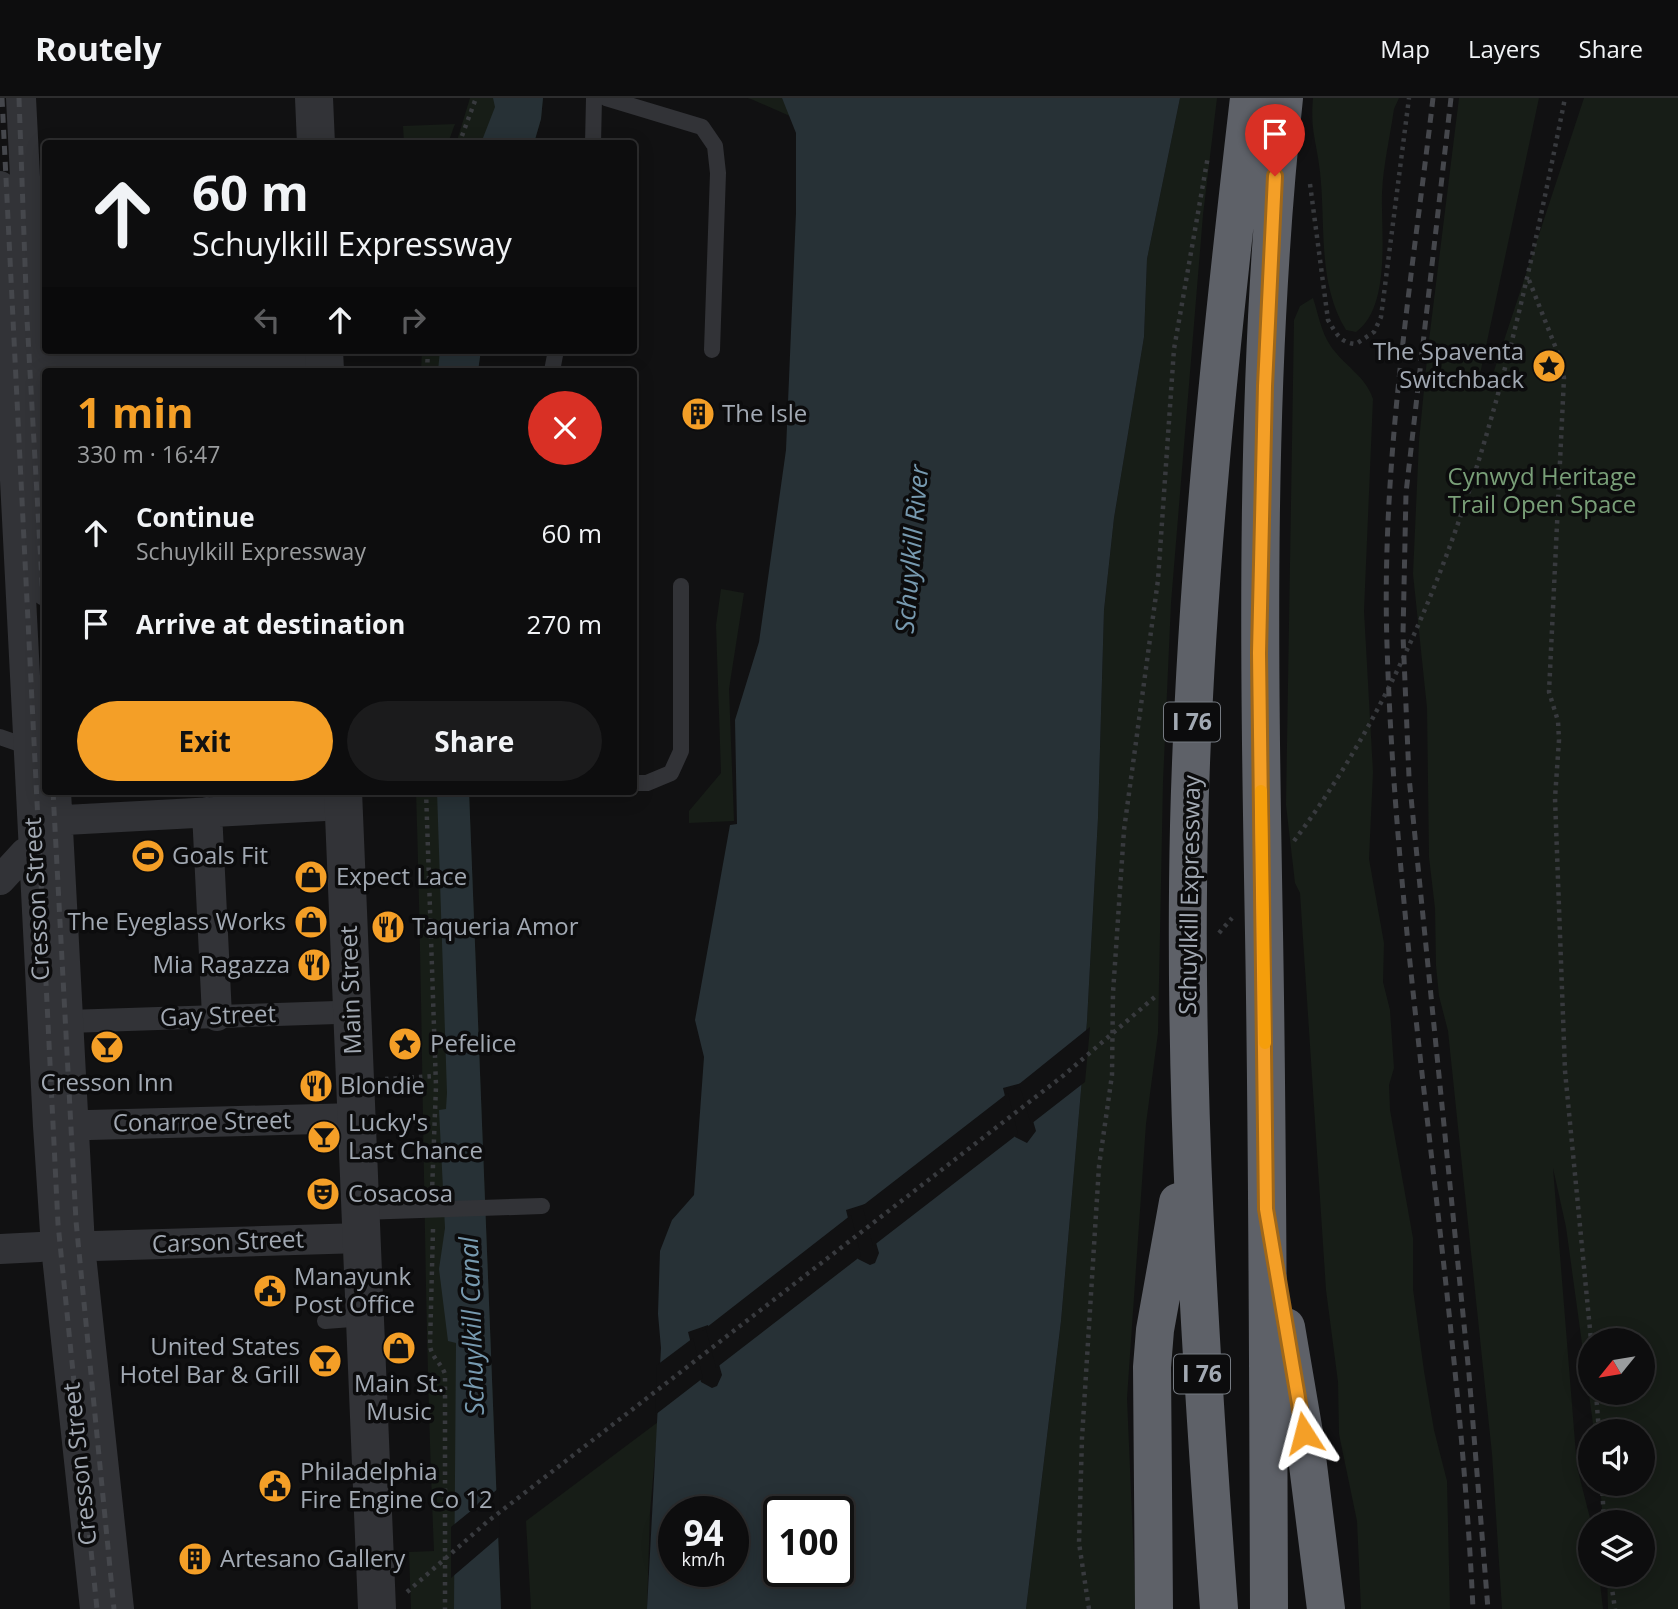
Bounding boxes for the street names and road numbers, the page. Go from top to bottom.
road number: I 76 [1164,702,1220,742]
street label: Schuylkill Expressway [1170,774,1207,1015]
street label: Cresson Street [15,816,56,982]
street label: Main Street [331,925,368,1055]
street label: Gay Street [159,996,277,1033]
street label: Conarroe Street [112,1102,291,1139]
street label: Carson Street [151,1221,305,1260]
road number: I 76 [1174,1354,1230,1394]
street label: Cresson Street [54,1381,103,1547]

